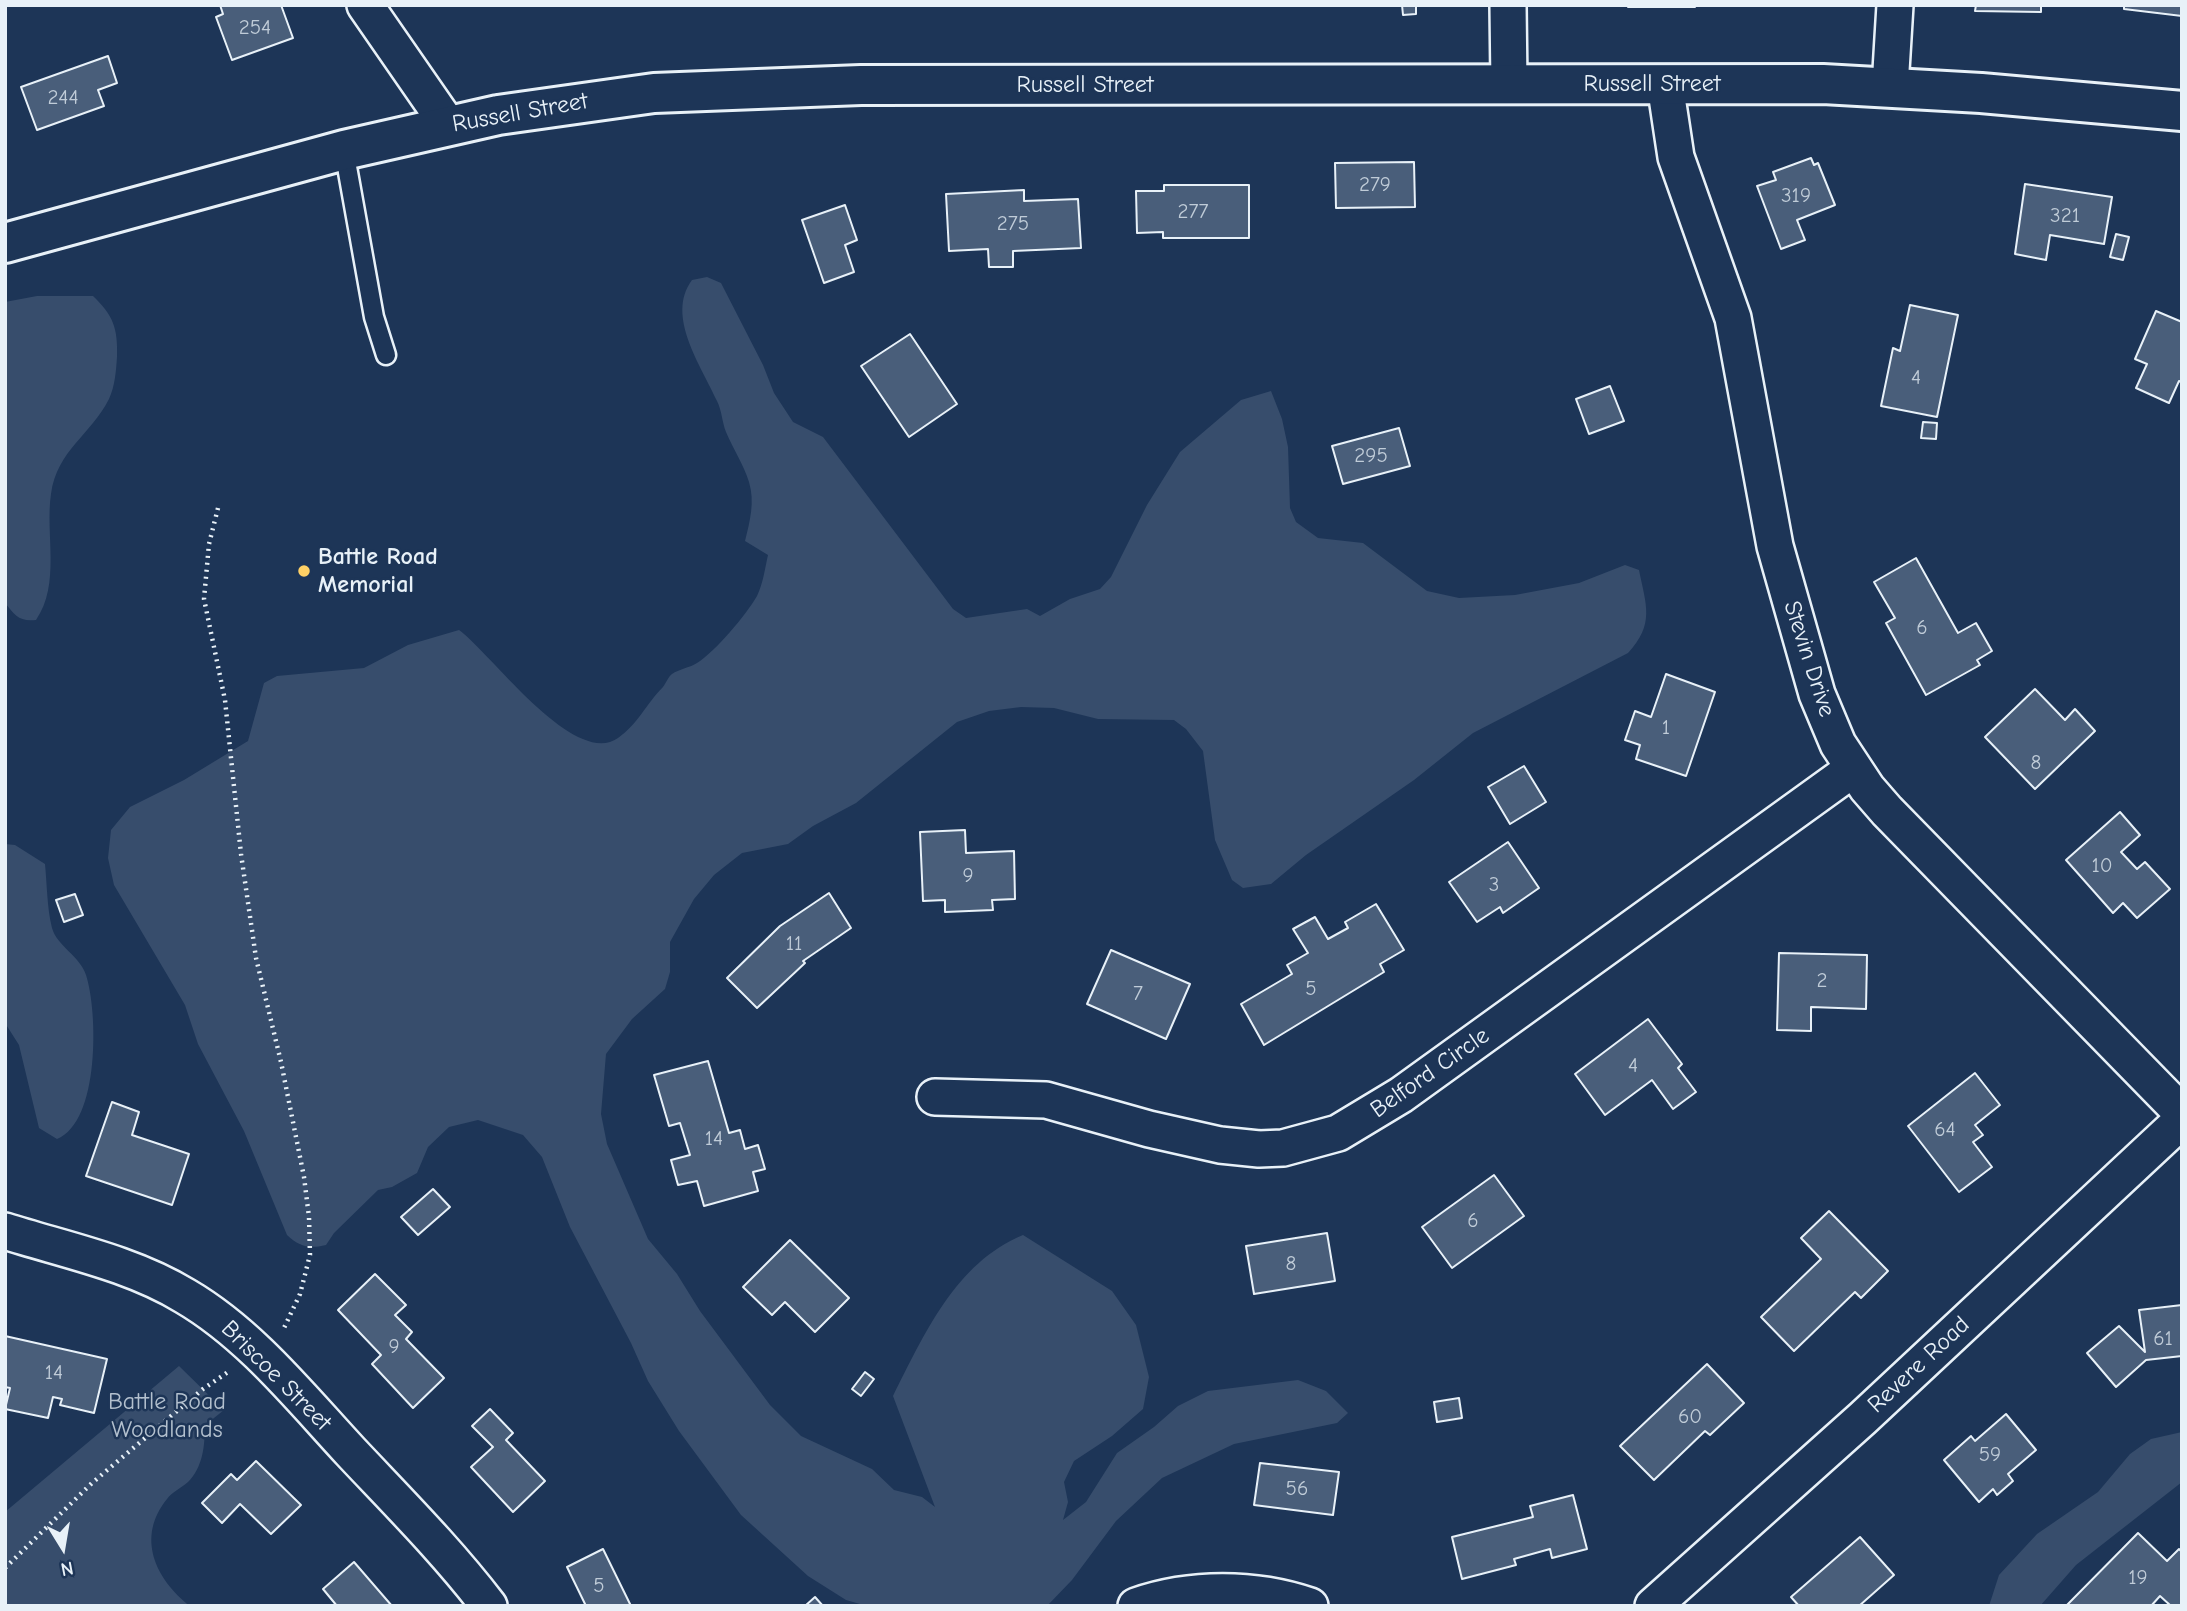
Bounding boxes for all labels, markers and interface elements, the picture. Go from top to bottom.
house number: 254 [239,15,271,41]
street label: Russell Street [1583,70,1721,98]
street label: Russell Street [1016,71,1154,99]
house number: 244 [47,85,79,111]
street label: Russell Street [450,87,590,139]
house number: 279 [1359,172,1391,198]
house number: 319 [1781,183,1811,209]
house number: 277 [1178,199,1208,225]
house number: 321 [2050,203,2080,229]
house number: 275 [997,211,1029,237]
house number: 4 [1911,365,1921,391]
house number: 295 [1354,443,1388,469]
place label: Battle Road Memorial [318,543,438,599]
marker: Battle Road Memorial [296,563,312,579]
street label: Stevin Drive [1777,598,1841,720]
house number: 6 [1916,615,1928,641]
house number: 1 [1662,715,1670,741]
house number: 8 [2031,750,2041,776]
house number: 10 [2091,853,2113,879]
house number: 9 [962,863,974,889]
house number: 3 [1489,872,1499,898]
house number: 11 [786,931,802,957]
house number: 2 [1817,968,1827,994]
house number: 5 [1305,976,1317,1002]
house number: 7 [1133,981,1143,1007]
street label: Belford Circle [1365,1021,1495,1125]
house number: 4 [1628,1053,1638,1079]
house number: 64 [1934,1117,1956,1143]
house number: 14 [705,1126,723,1152]
house number: 6 [1467,1208,1479,1234]
house number: 8 [1286,1251,1296,1277]
street label: Revere Road [1862,1311,1976,1419]
street label: Briscoe Street [215,1315,337,1437]
house number: 61 [2153,1326,2173,1352]
house number: 9 [388,1334,400,1360]
house number: 14 [45,1360,63,1386]
park label: Battle Road Woodlands [108,1388,226,1444]
house number: 60 [1678,1404,1702,1430]
house number: 59 [1979,1442,2001,1468]
house number: 56 [1286,1476,1308,1502]
north arrow [28,1513,98,1583]
text: N [59,1557,75,1581]
house number: 19 [2128,1565,2148,1591]
house number: 5 [593,1573,605,1599]

